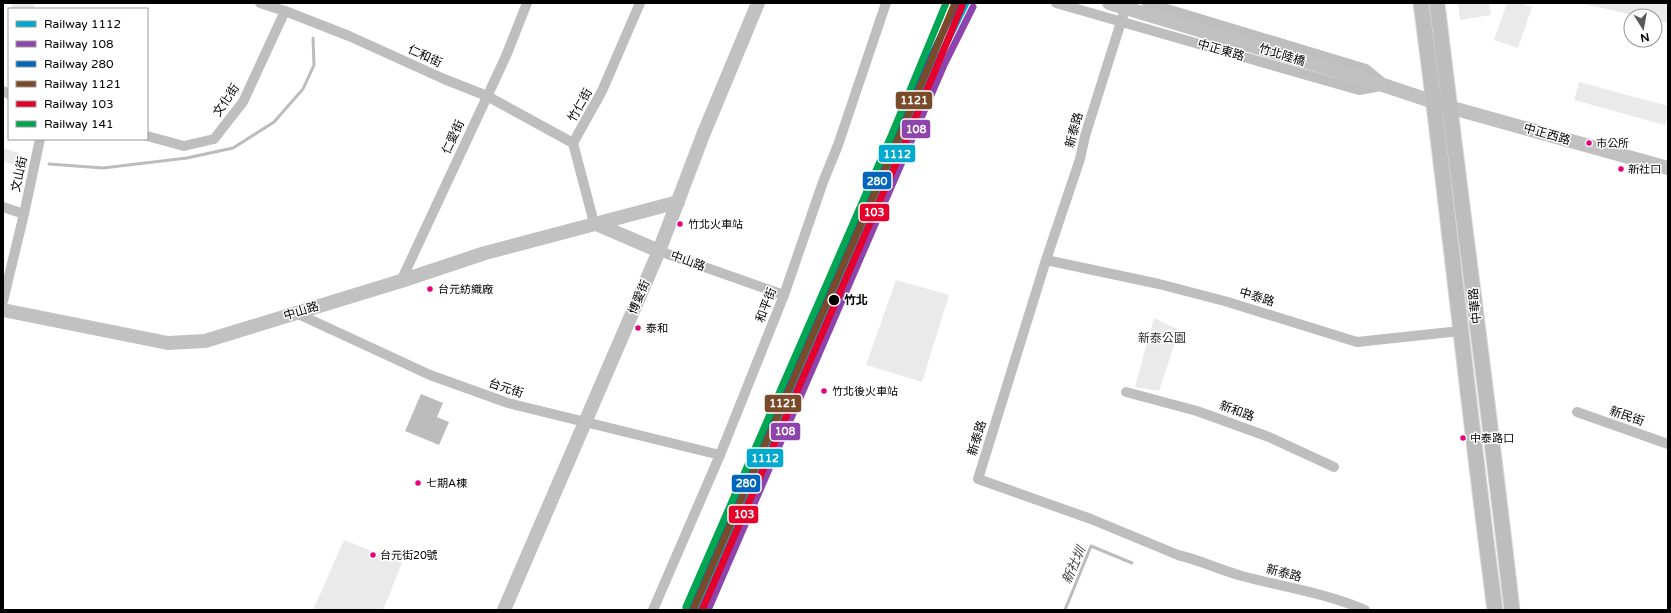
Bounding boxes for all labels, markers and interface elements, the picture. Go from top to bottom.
legend [8,8,148,140]
north arrow [1623,8,1663,48]
text: Railway 1112 [44,17,121,31]
text: N [1639,30,1650,45]
text: Railway 108 [44,37,114,51]
street label: 中正東路 [1196,37,1246,63]
street label: 竹北陸橋 [1257,41,1307,69]
street label: 仁和街 [406,42,444,70]
text: Railway 280 [44,57,114,71]
text: Railway 1121 [44,77,121,91]
street label: 文化街 [210,81,242,119]
street label: 竹仁街 [565,86,595,124]
line badge: 1121 [895,91,933,110]
text: 1121 [900,94,928,107]
text: Railway 103 [44,97,114,111]
street label: 新泰路 [1063,111,1085,149]
text: Railway 141 [44,117,114,131]
street label: 仁愛街 [439,118,467,156]
line badge: 108 [901,119,931,139]
street label: 中正西路 [1522,121,1572,147]
text: 108 [906,123,926,136]
place label: 市公所 [1596,137,1629,150]
marker: 市公所 [1584,138,1594,148]
line badge: 1112 [878,144,916,163]
text: 1112 [883,148,911,161]
street label: 文山街 [8,155,30,193]
place label: 新社口 [1628,163,1661,176]
marker: 新社口 [1616,164,1626,174]
line badge: 280 [862,171,892,190]
text: 280 [867,175,887,188]
line badge: 103 [859,203,890,222]
text: 103 [864,206,884,219]
place label: 竹北火車站 [688,218,743,231]
marker: 竹北火車站 [675,219,685,229]
street label: 中山路 [669,248,707,274]
street label: 博愛街 [626,278,652,316]
place label: 台元紡織廠 [438,283,493,296]
marker: 台元紡織廠 [425,284,435,294]
street label: 中泰路 [1238,285,1276,309]
street label: 和平街 [753,286,779,324]
street label: 中華路 [1466,287,1484,325]
marker: 竹北 [827,293,841,307]
place label: 竹北 [844,293,868,307]
street label: 中山路 [282,299,320,323]
place label: 泰和 [646,322,668,335]
marker: 泰和 [633,323,643,333]
park label: 新泰公園 [1138,331,1186,345]
street label: 台元街 [487,376,525,400]
place label: 竹北後火車站 [832,385,898,398]
marker: 竹北後火車站 [819,386,829,396]
line badge: 1121 [764,394,802,413]
text: 1121 [769,397,797,410]
street label: 新和路 [1218,398,1256,424]
street label: 新民街 [1608,404,1646,428]
street label: 新泰路 [965,419,989,457]
line badge: 108 [770,422,801,441]
text: 108 [775,425,795,438]
place label: 中泰路口 [1470,432,1514,445]
marker: 中泰路口 [1458,433,1468,443]
line badge: 1112 [746,448,784,468]
text: 1112 [751,452,779,465]
line badge: 280 [731,474,761,493]
place label: 七期A棟 [426,477,467,490]
text: 280 [736,477,756,490]
marker: 七期A棟 [413,478,423,488]
line badge: 103 [728,505,759,524]
text: 103 [734,508,754,521]
water label: 新社圳 [1059,543,1090,586]
place label: 台元街20號 [380,549,438,562]
marker: 台元街20號 [368,550,378,560]
street label: 新泰路 [1265,562,1303,584]

